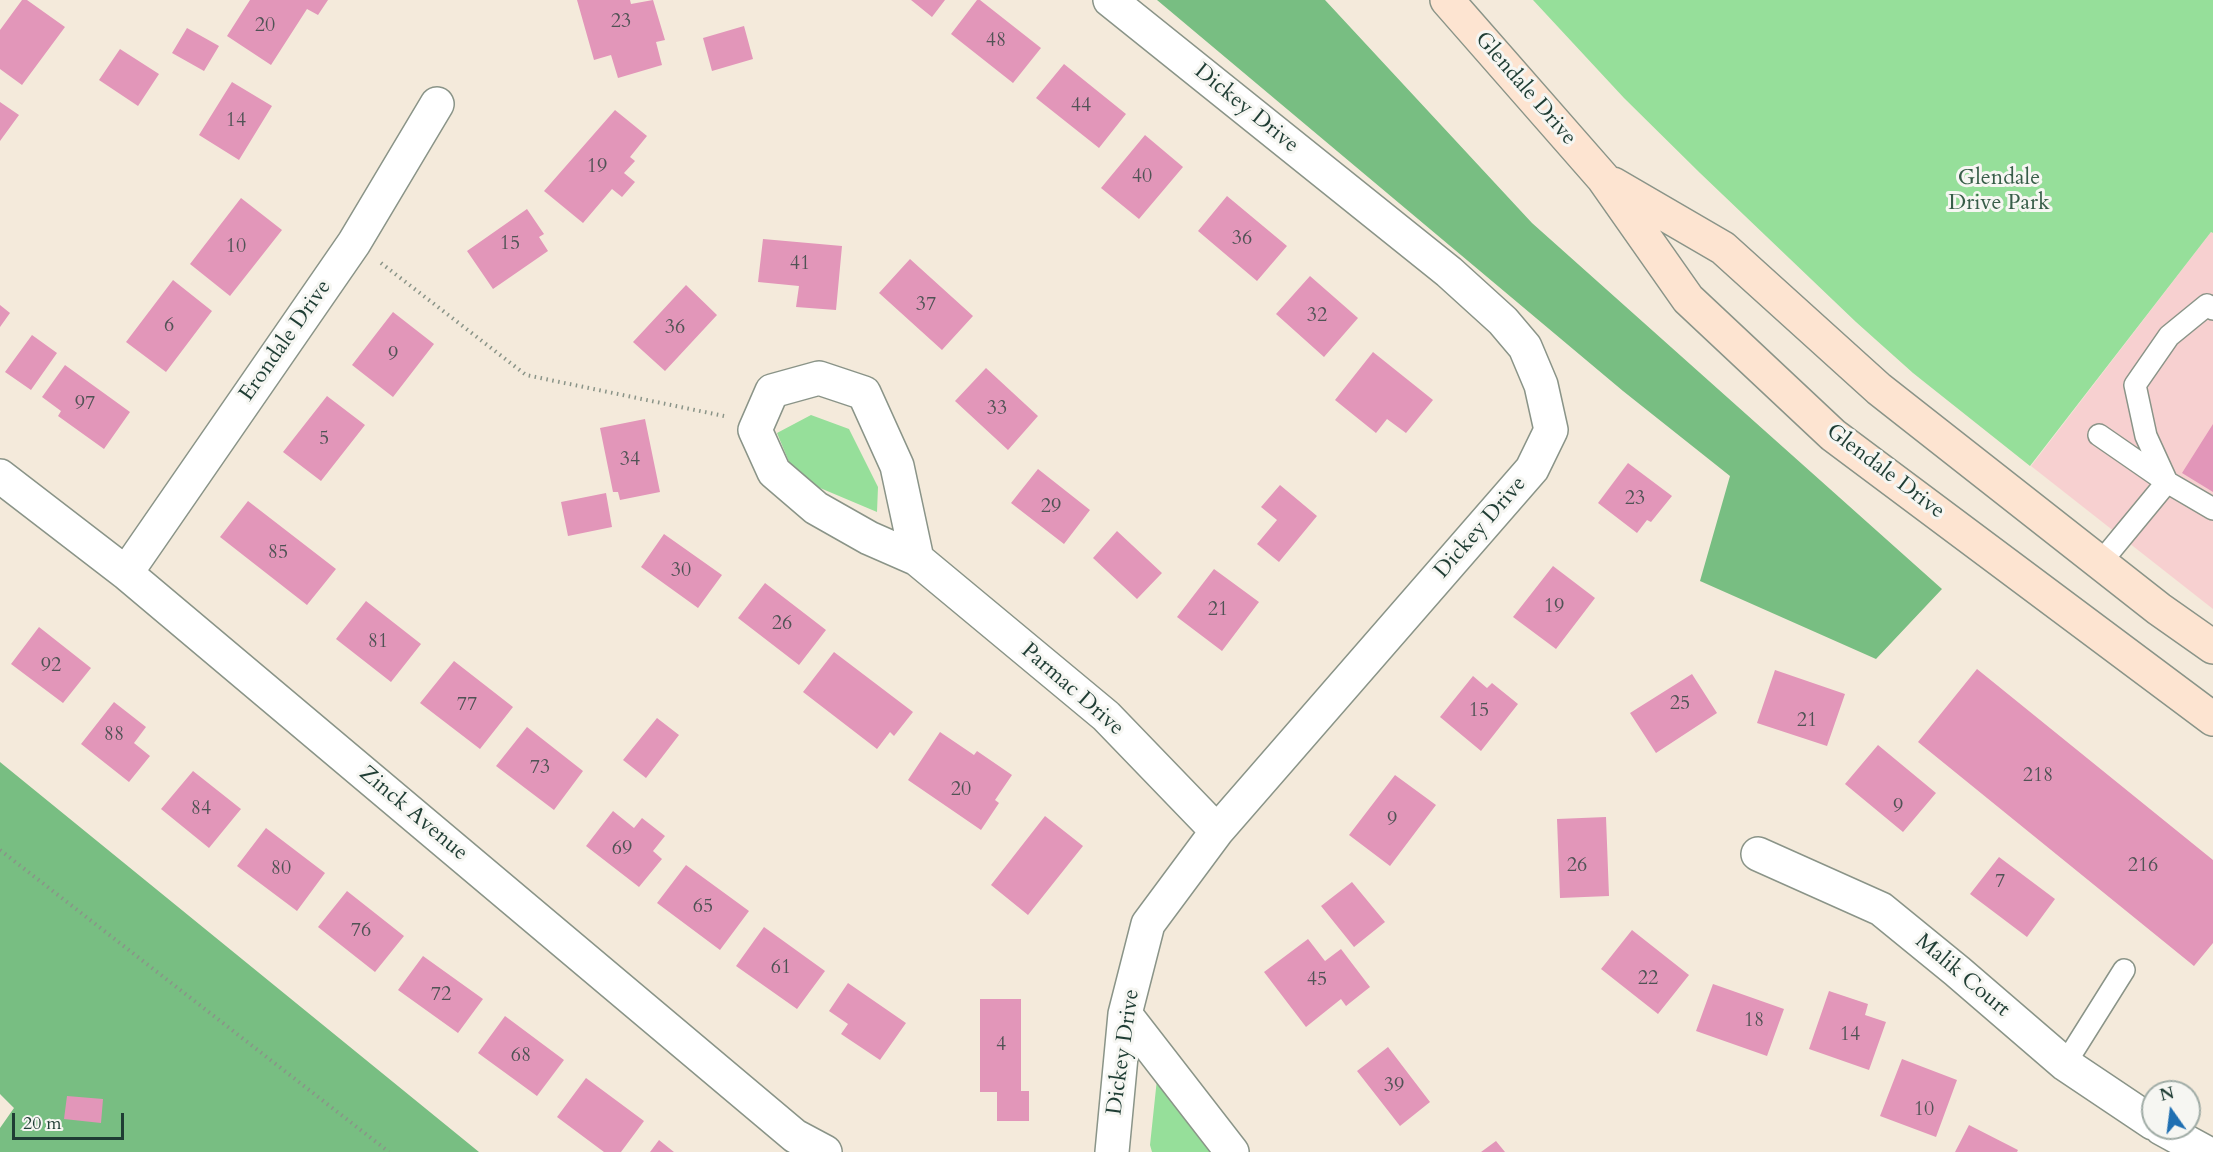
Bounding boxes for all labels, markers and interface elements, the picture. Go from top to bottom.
house number: 23 [611,10,631,34]
house number: 20 [255,14,275,38]
street label: Glendale Drive [1469,27,1581,151]
house number: 48 [986,29,1006,53]
street label: Dickey Drive [1189,59,1303,159]
house number: 44 [1071,94,1091,118]
house number: 14 [226,109,246,133]
house number: 19 [587,155,607,179]
house number: 40 [1132,165,1152,189]
park label: Glendale Drive Park [1948,166,2050,218]
house number: 36 [1232,227,1252,251]
house number: 15 [500,232,520,256]
house number: 10 [226,235,246,259]
house number: 41 [790,252,810,276]
street label: Erondale Drive [234,275,338,407]
house number: 37 [916,293,936,317]
house number: 32 [1307,304,1327,328]
house number: 6 [164,314,174,338]
house number: 36 [665,316,685,340]
house number: 9 [388,343,398,367]
house number: 97 [75,392,95,416]
house number: 33 [987,397,1007,421]
street label: Glendale Drive [1821,419,1949,525]
house number: 5 [319,427,329,451]
house number: 34 [620,448,640,472]
street label: Dickey Drive [1430,472,1532,584]
house number: 23 [1625,487,1645,511]
house number: 29 [1041,495,1061,519]
house number: 85 [268,541,288,565]
house number: 30 [671,559,691,583]
house number: 19 [1544,595,1564,619]
house number: 21 [1208,598,1228,622]
house number: 26 [772,612,792,636]
house number: 81 [368,630,388,654]
street label: Parmac Drive [1015,638,1129,742]
house number: 92 [41,654,61,678]
house number: 25 [1670,692,1690,716]
house number: 77 [457,693,477,717]
house number: 15 [1469,699,1489,723]
house number: 21 [1797,709,1817,733]
house number: 88 [104,723,124,747]
house number: 73 [530,756,550,780]
street label: Zinck Avenue [353,761,473,867]
house number: 218 [2023,764,2053,788]
house number: 20 [951,778,971,802]
house number: 9 [1893,795,1903,819]
house number: 84 [191,797,211,821]
house number: 9 [1387,808,1397,832]
house number: 69 [612,837,632,861]
house number: 26 [1567,854,1587,878]
house number: 216 [2128,854,2158,878]
house number: 80 [271,857,291,881]
house number: 7 [1995,870,2005,894]
house number: 65 [693,895,713,919]
house number: 76 [351,919,371,943]
street label: Malik Court [1909,929,2015,1023]
house number: 61 [771,956,791,980]
house number: 22 [1638,967,1658,991]
house number: 45 [1307,968,1327,992]
house number: 72 [431,983,451,1007]
street label: Dickey Drive [1102,987,1146,1117]
house number: 18 [1744,1009,1764,1033]
house number: 14 [1840,1023,1860,1047]
house number: 4 [996,1033,1006,1057]
house number: 68 [511,1044,531,1068]
house number: 39 [1384,1074,1404,1098]
north arrow [2141,1080,2201,1140]
text: N [2158,1082,2177,1107]
house number: 10 [1914,1098,1934,1122]
scale bar [15,1101,128,1139]
text: 20 m [23,1111,62,1136]

